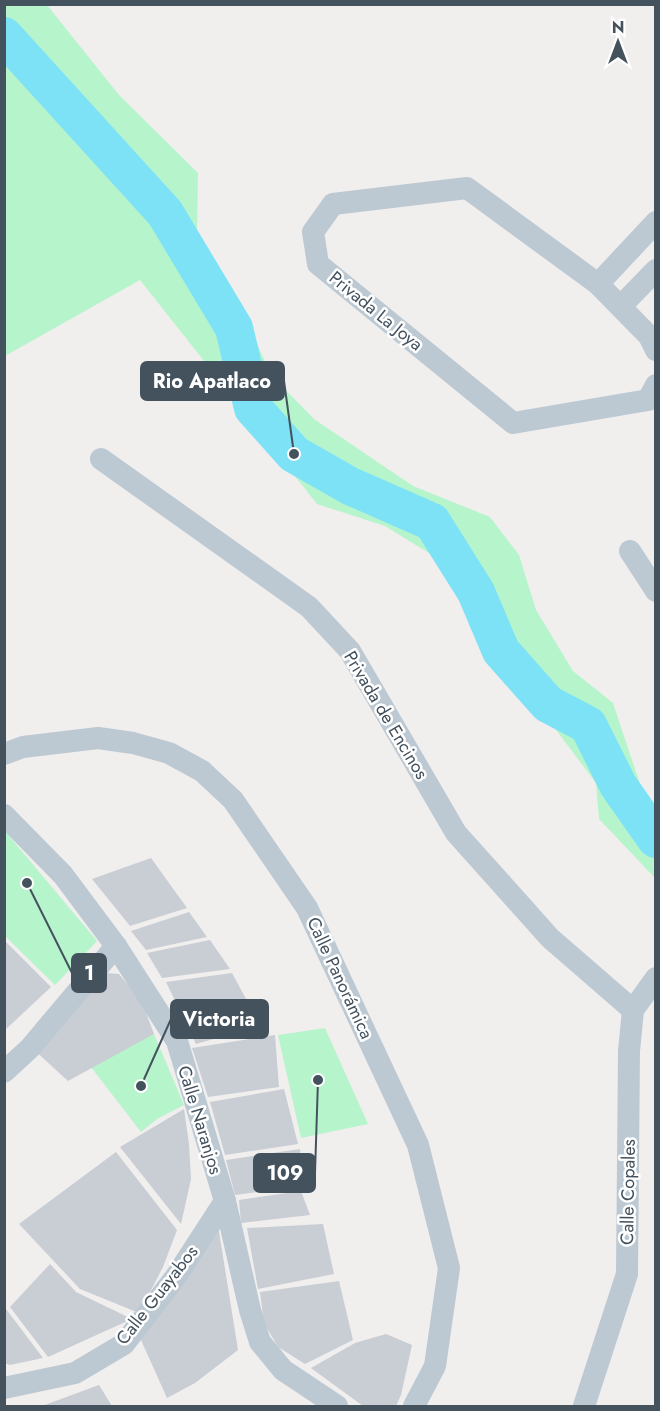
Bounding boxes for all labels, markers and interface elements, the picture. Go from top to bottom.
north arrow [588,12,648,72]
text: N [612,16,624,39]
street label: Privada La Joya [324,265,428,357]
callout: Rio Apatlaco [141,362,284,400]
text: Rio Apatlaco [153,367,271,396]
street label: Privada de Encinos [337,646,435,784]
street label: Calle Panorámica [300,913,380,1043]
callout: 1 [72,954,106,992]
text: 1 [84,959,94,988]
callout: Victoria [171,1000,268,1038]
text: Victoria [182,1005,255,1034]
street label: Calle Naranjos [171,1062,229,1178]
street label: Calle Copales [614,1139,642,1245]
callout: 109 [254,1154,315,1192]
text: 109 [267,1159,303,1188]
street label: Calle Guayabos [110,1240,204,1350]

